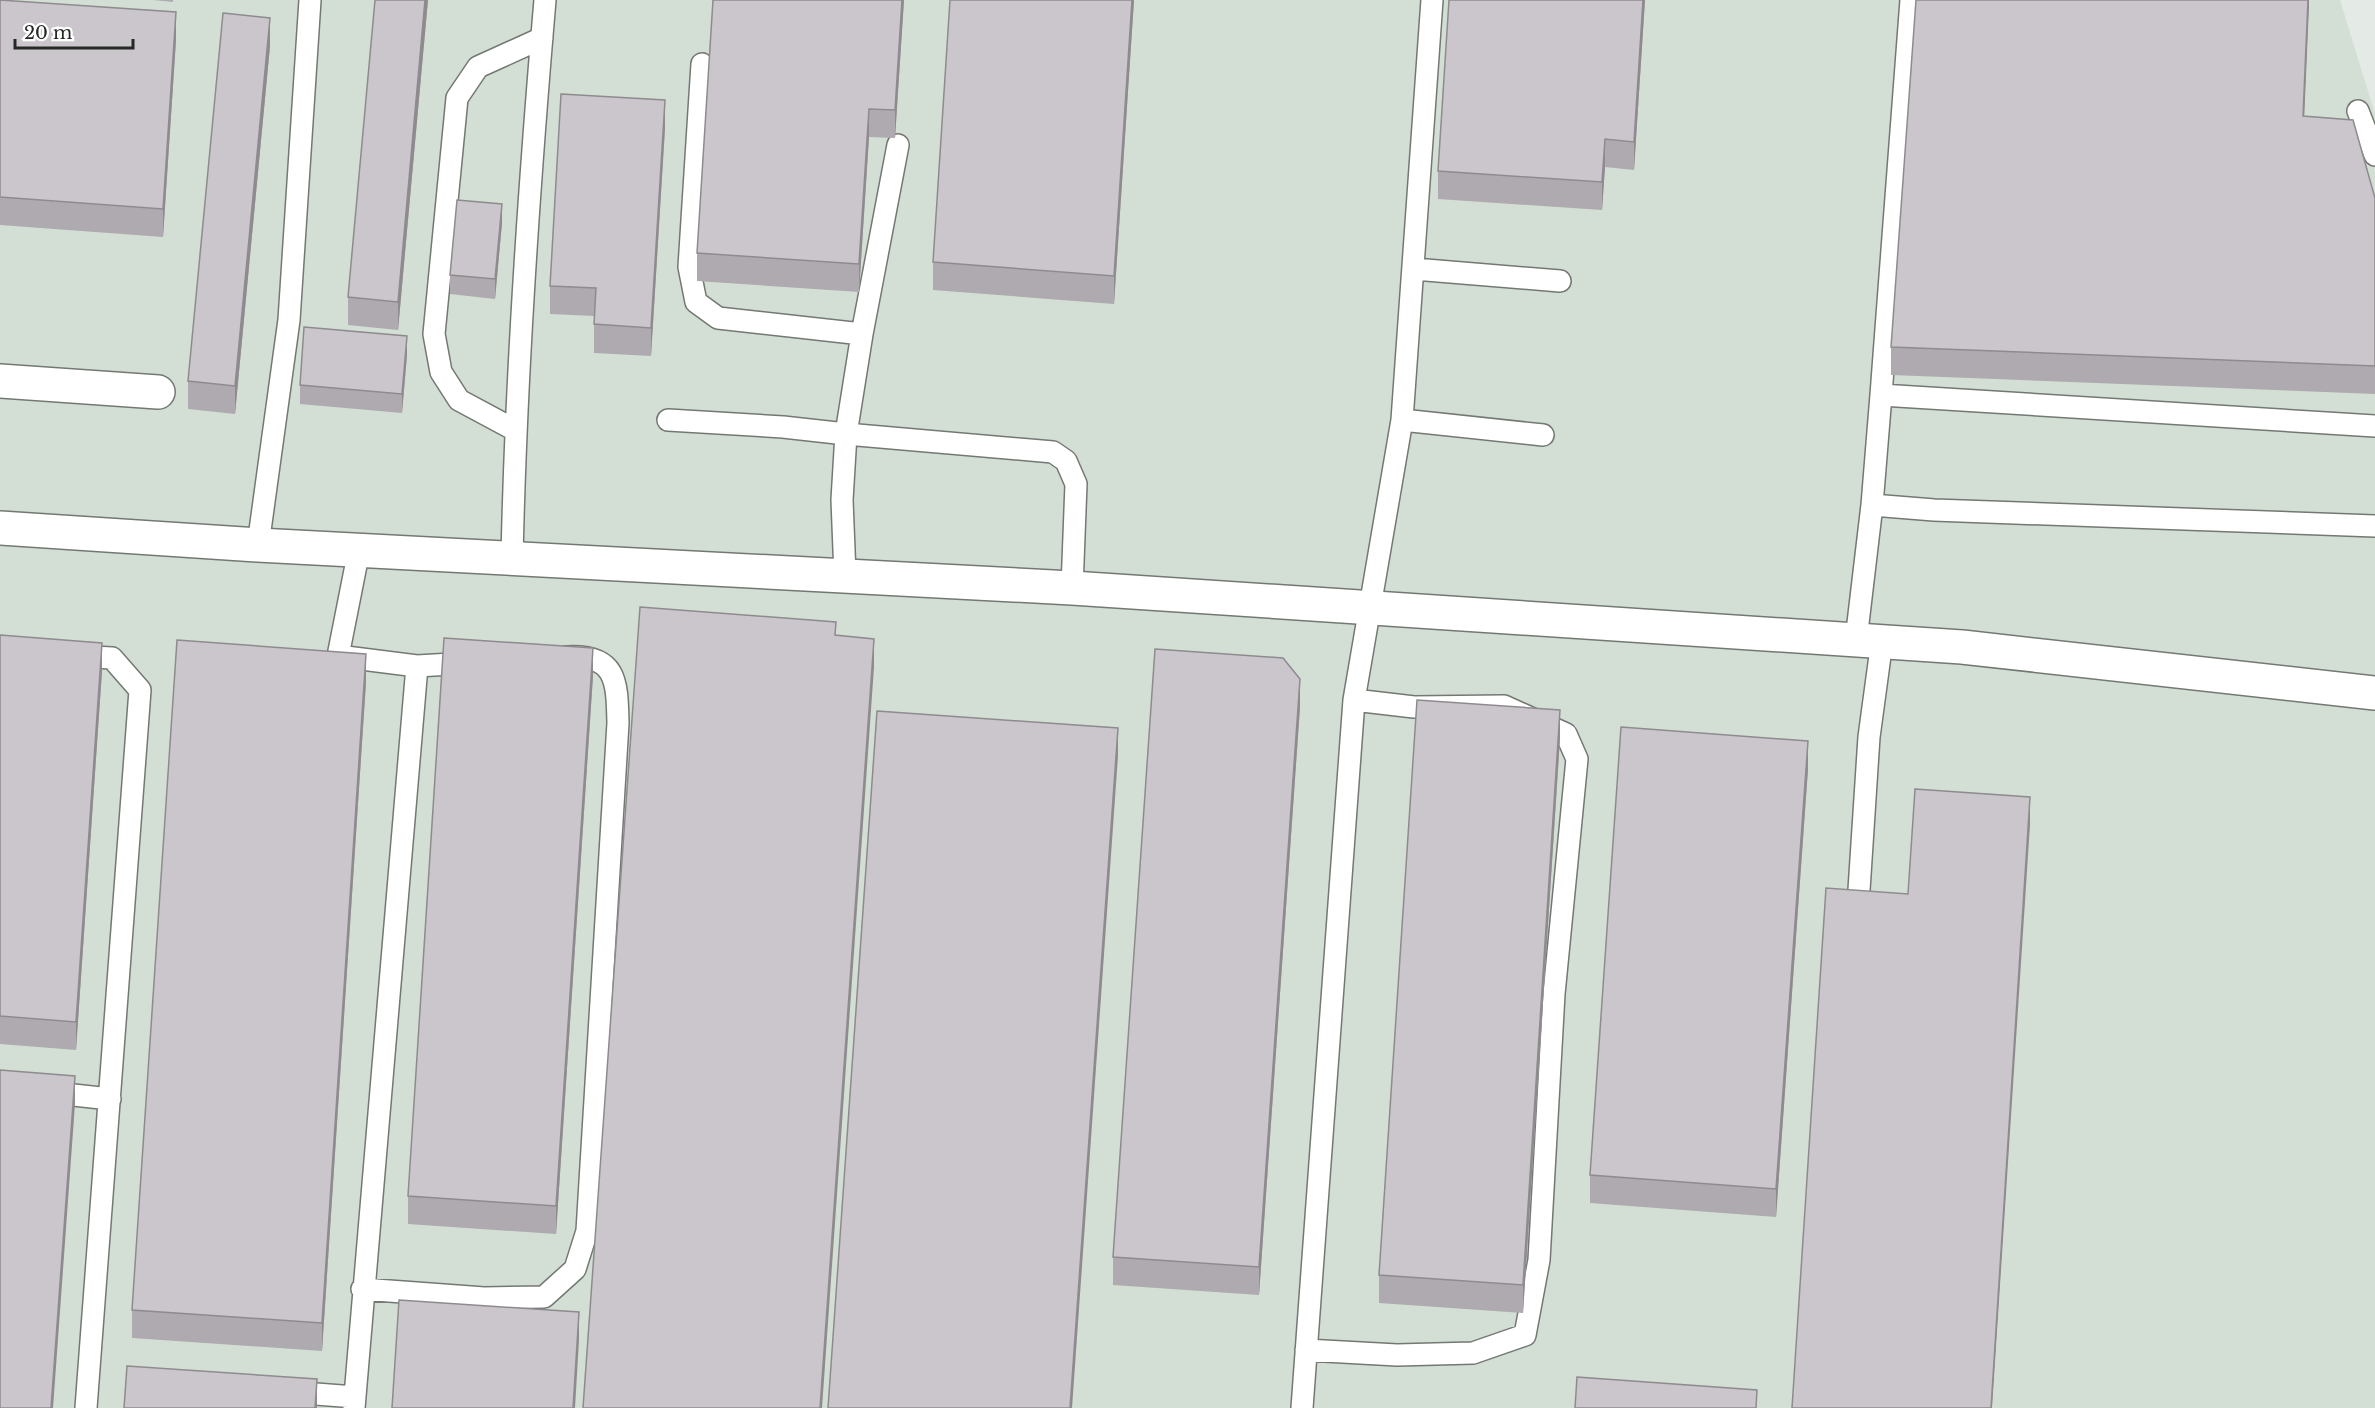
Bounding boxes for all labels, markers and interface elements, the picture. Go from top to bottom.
scale bar [15,12,134,50]
text: 20 m [24,22,72,44]

